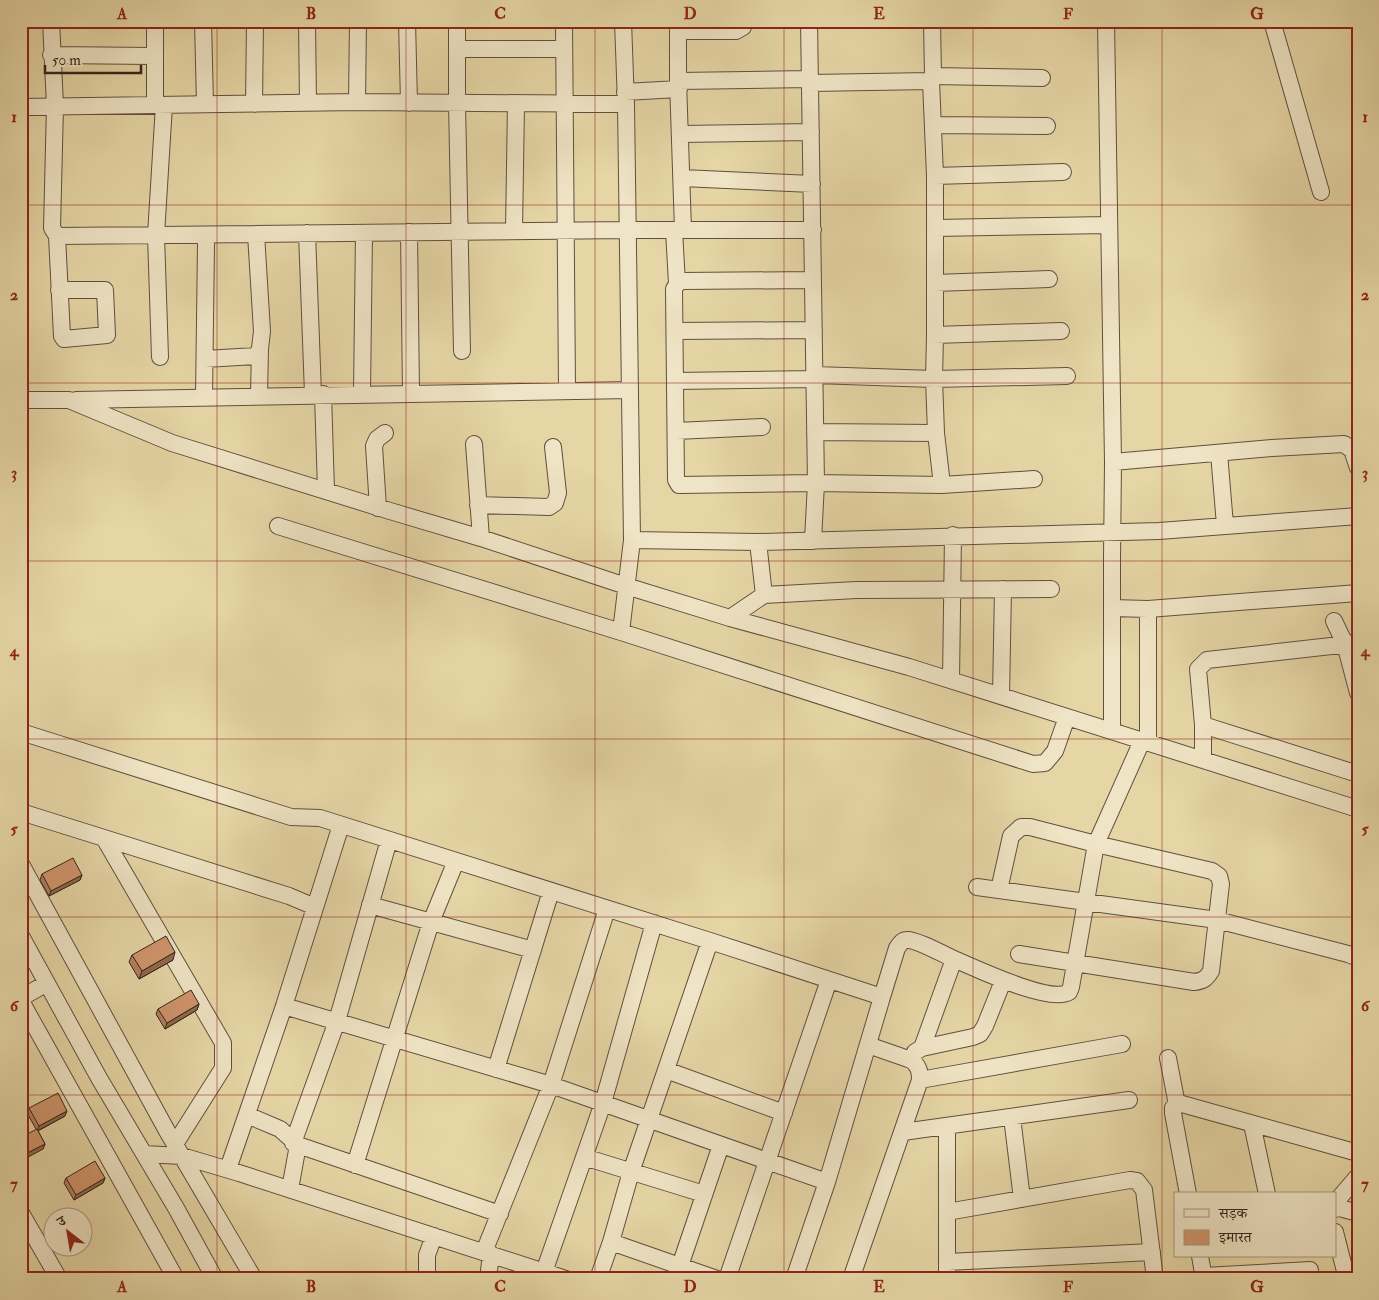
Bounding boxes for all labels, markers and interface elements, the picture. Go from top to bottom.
text: A [116,4,128,24]
text: B [306,4,316,24]
text: C [494,4,506,24]
text: D [683,4,697,24]
text: E [873,4,885,24]
text: F [1063,4,1073,24]
text: G [1250,4,1264,24]
scale bar [45,42,141,74]
text: 50 m [52,51,81,70]
text: 1 [11,107,17,127]
text: 1 [1362,107,1368,127]
text: 2 [10,285,18,305]
text: 2 [1361,285,1369,305]
text: 3 [11,463,17,483]
text: 3 [1362,463,1368,483]
text: 4 [9,641,20,661]
text: 4 [1360,641,1371,661]
text: 5 [10,819,18,839]
text: 5 [1361,819,1369,839]
text: 6 [10,996,20,1016]
text: 6 [1361,996,1371,1016]
text: 7 [10,1174,18,1194]
text: 7 [1361,1174,1369,1194]
legend [1174,1192,1336,1258]
text: सड़क [1218,1204,1248,1223]
north arrow [42,1208,92,1258]
text: उ [53,1212,70,1231]
text: इमारत [1218,1228,1253,1247]
text: A [116,1277,128,1297]
text: B [306,1277,316,1297]
text: C [494,1277,506,1297]
text: D [683,1277,697,1297]
text: E [873,1277,885,1297]
text: F [1063,1277,1073,1297]
text: G [1250,1277,1264,1297]

